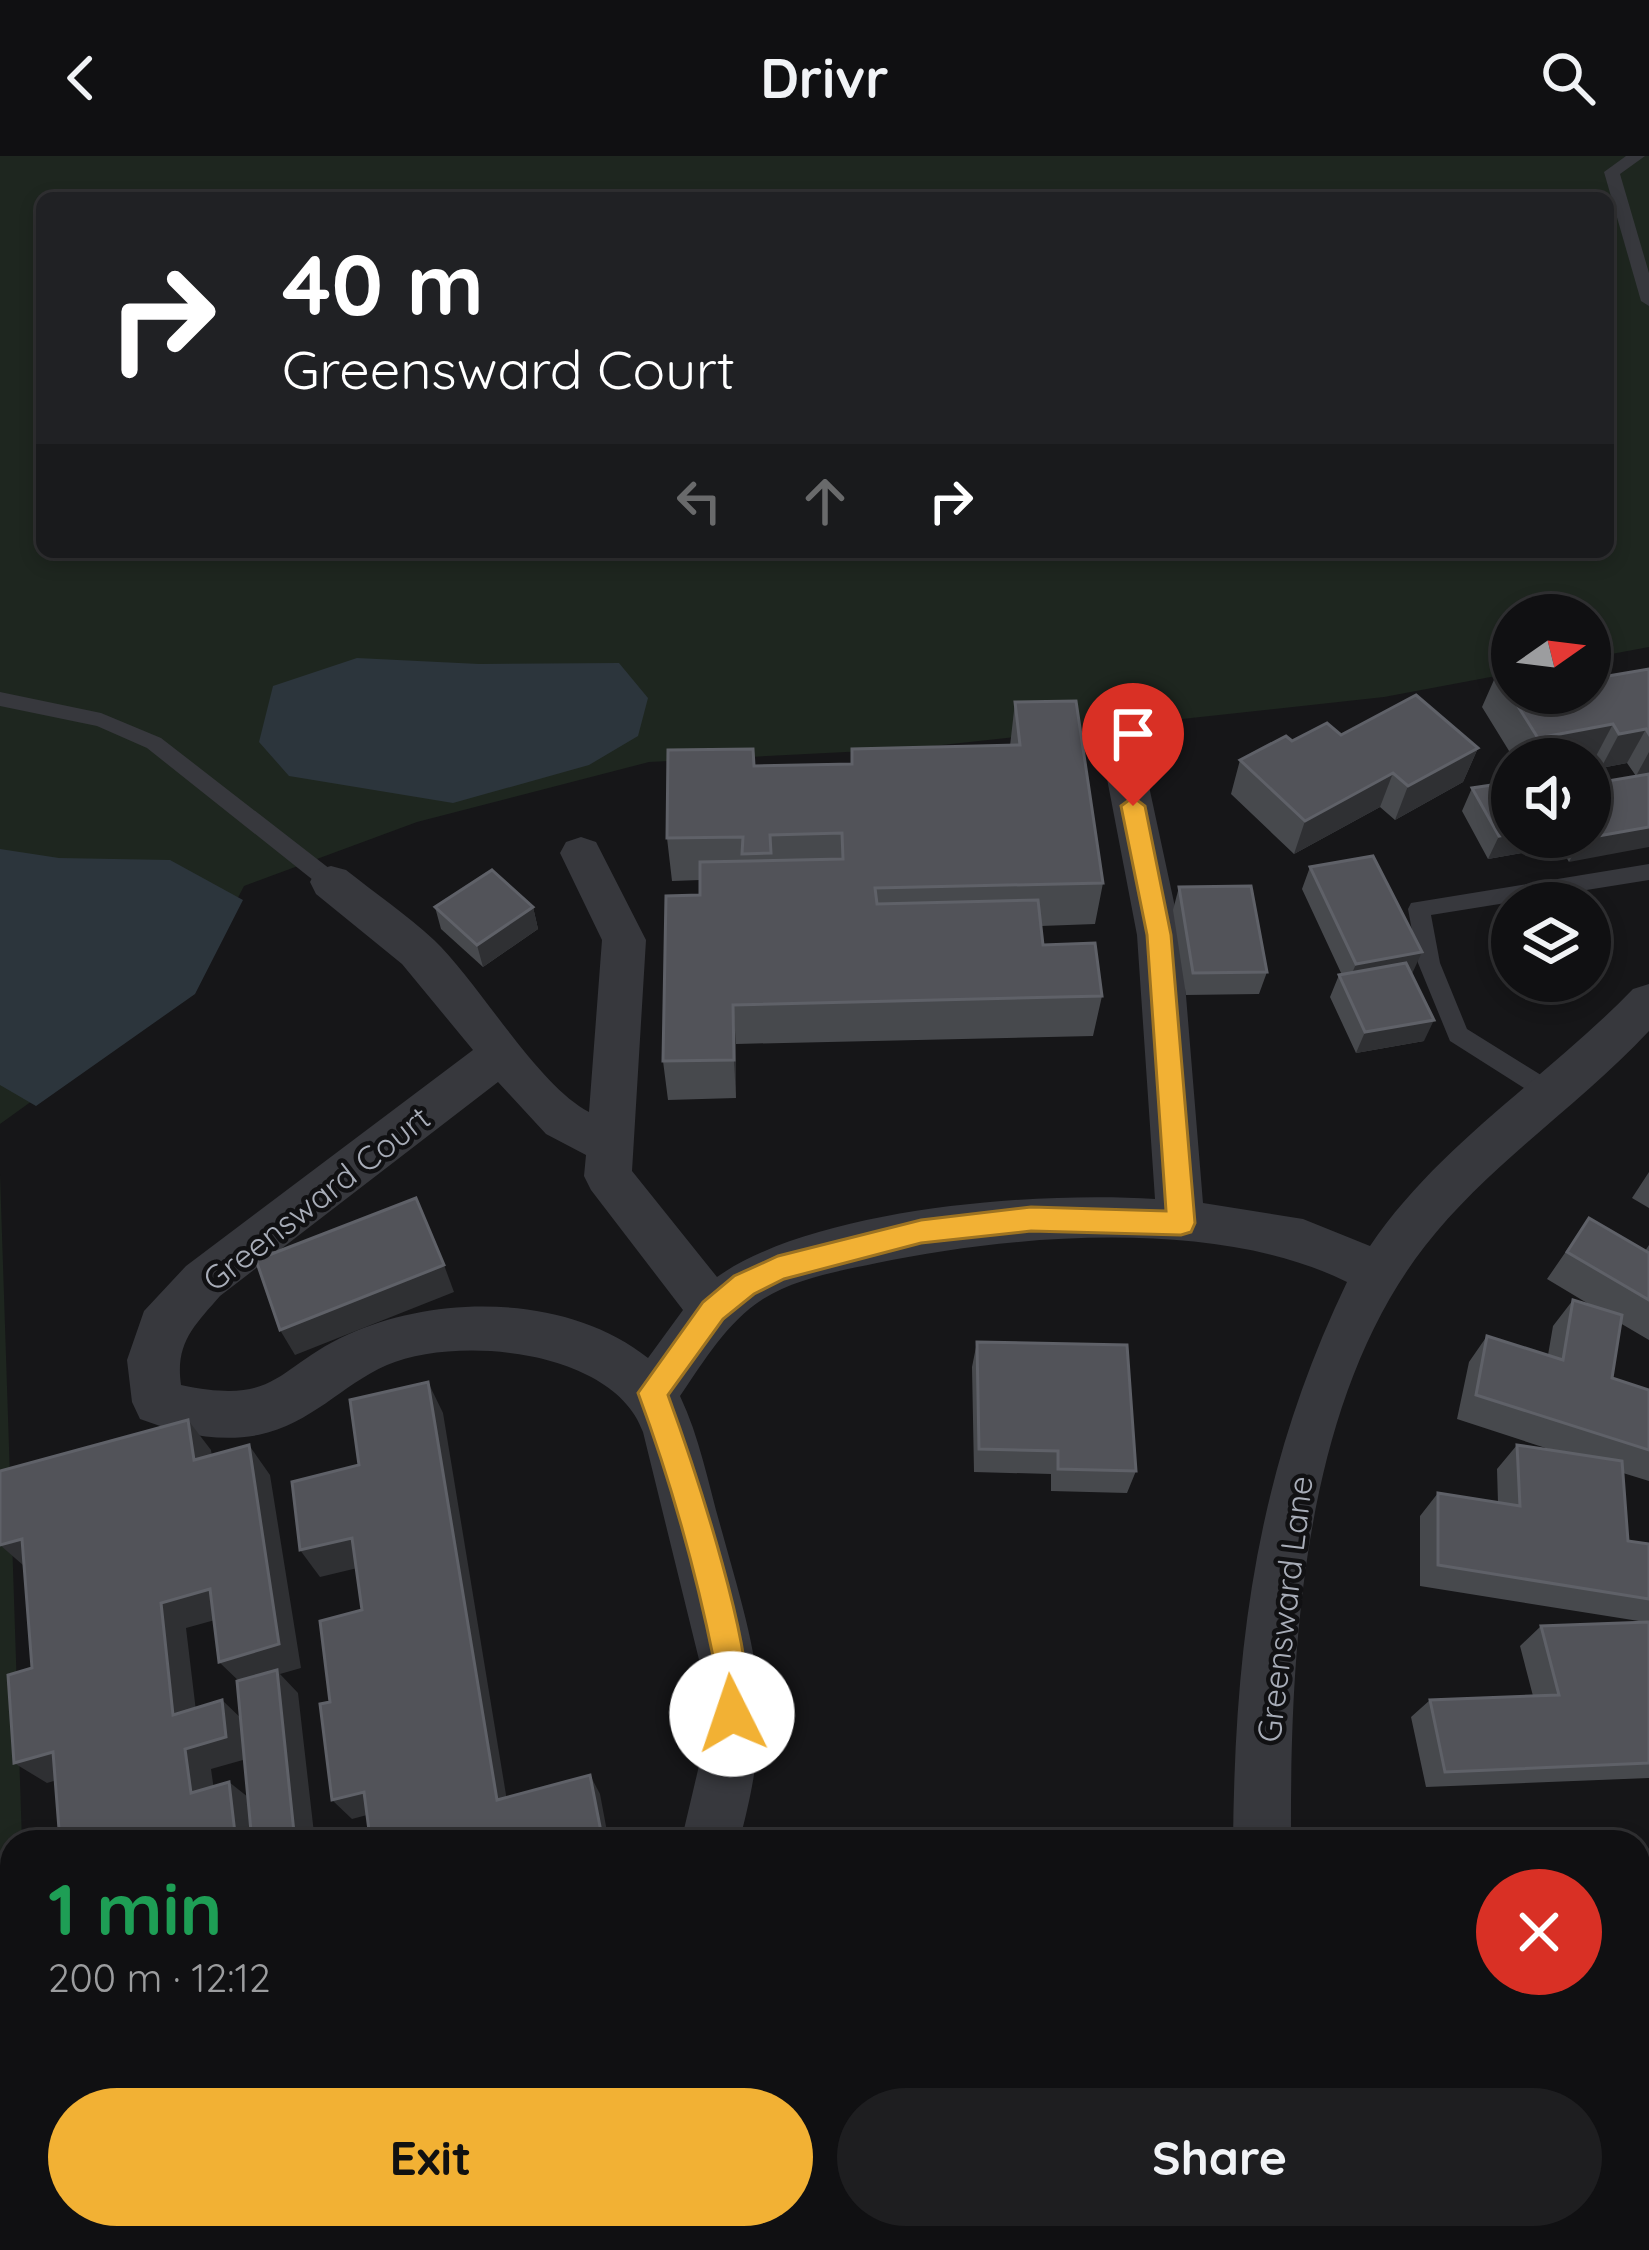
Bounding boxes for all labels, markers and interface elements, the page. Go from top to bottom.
text: Drivr [760,44,889,112]
icon: back [48,45,114,111]
icon: search [1535,45,1601,111]
text: 40 m [282,231,484,336]
icon: right [84,240,240,396]
text: Greensward Court [282,335,735,403]
icon: left [666,468,732,534]
icon: ahead [792,468,858,534]
icon: right [918,468,984,534]
north arrow [1491,594,1611,714]
map controls [1491,594,1611,1002]
pin [1082,683,1184,806]
icon: arrive [1100,701,1166,767]
button: sound [1491,738,1611,858]
button: layers [1491,882,1611,1002]
street label: Greensward Court [194,1097,438,1299]
street label: Greensward Lane [1247,1474,1321,1744]
position arrow [669,1651,795,1777]
text: 1 min [48,1863,222,1953]
button: close [1476,1869,1602,1995]
text: 200 m · 12:12 [48,1953,271,2002]
button: Exit [48,2088,813,2226]
button: Share [837,2088,1602,2226]

